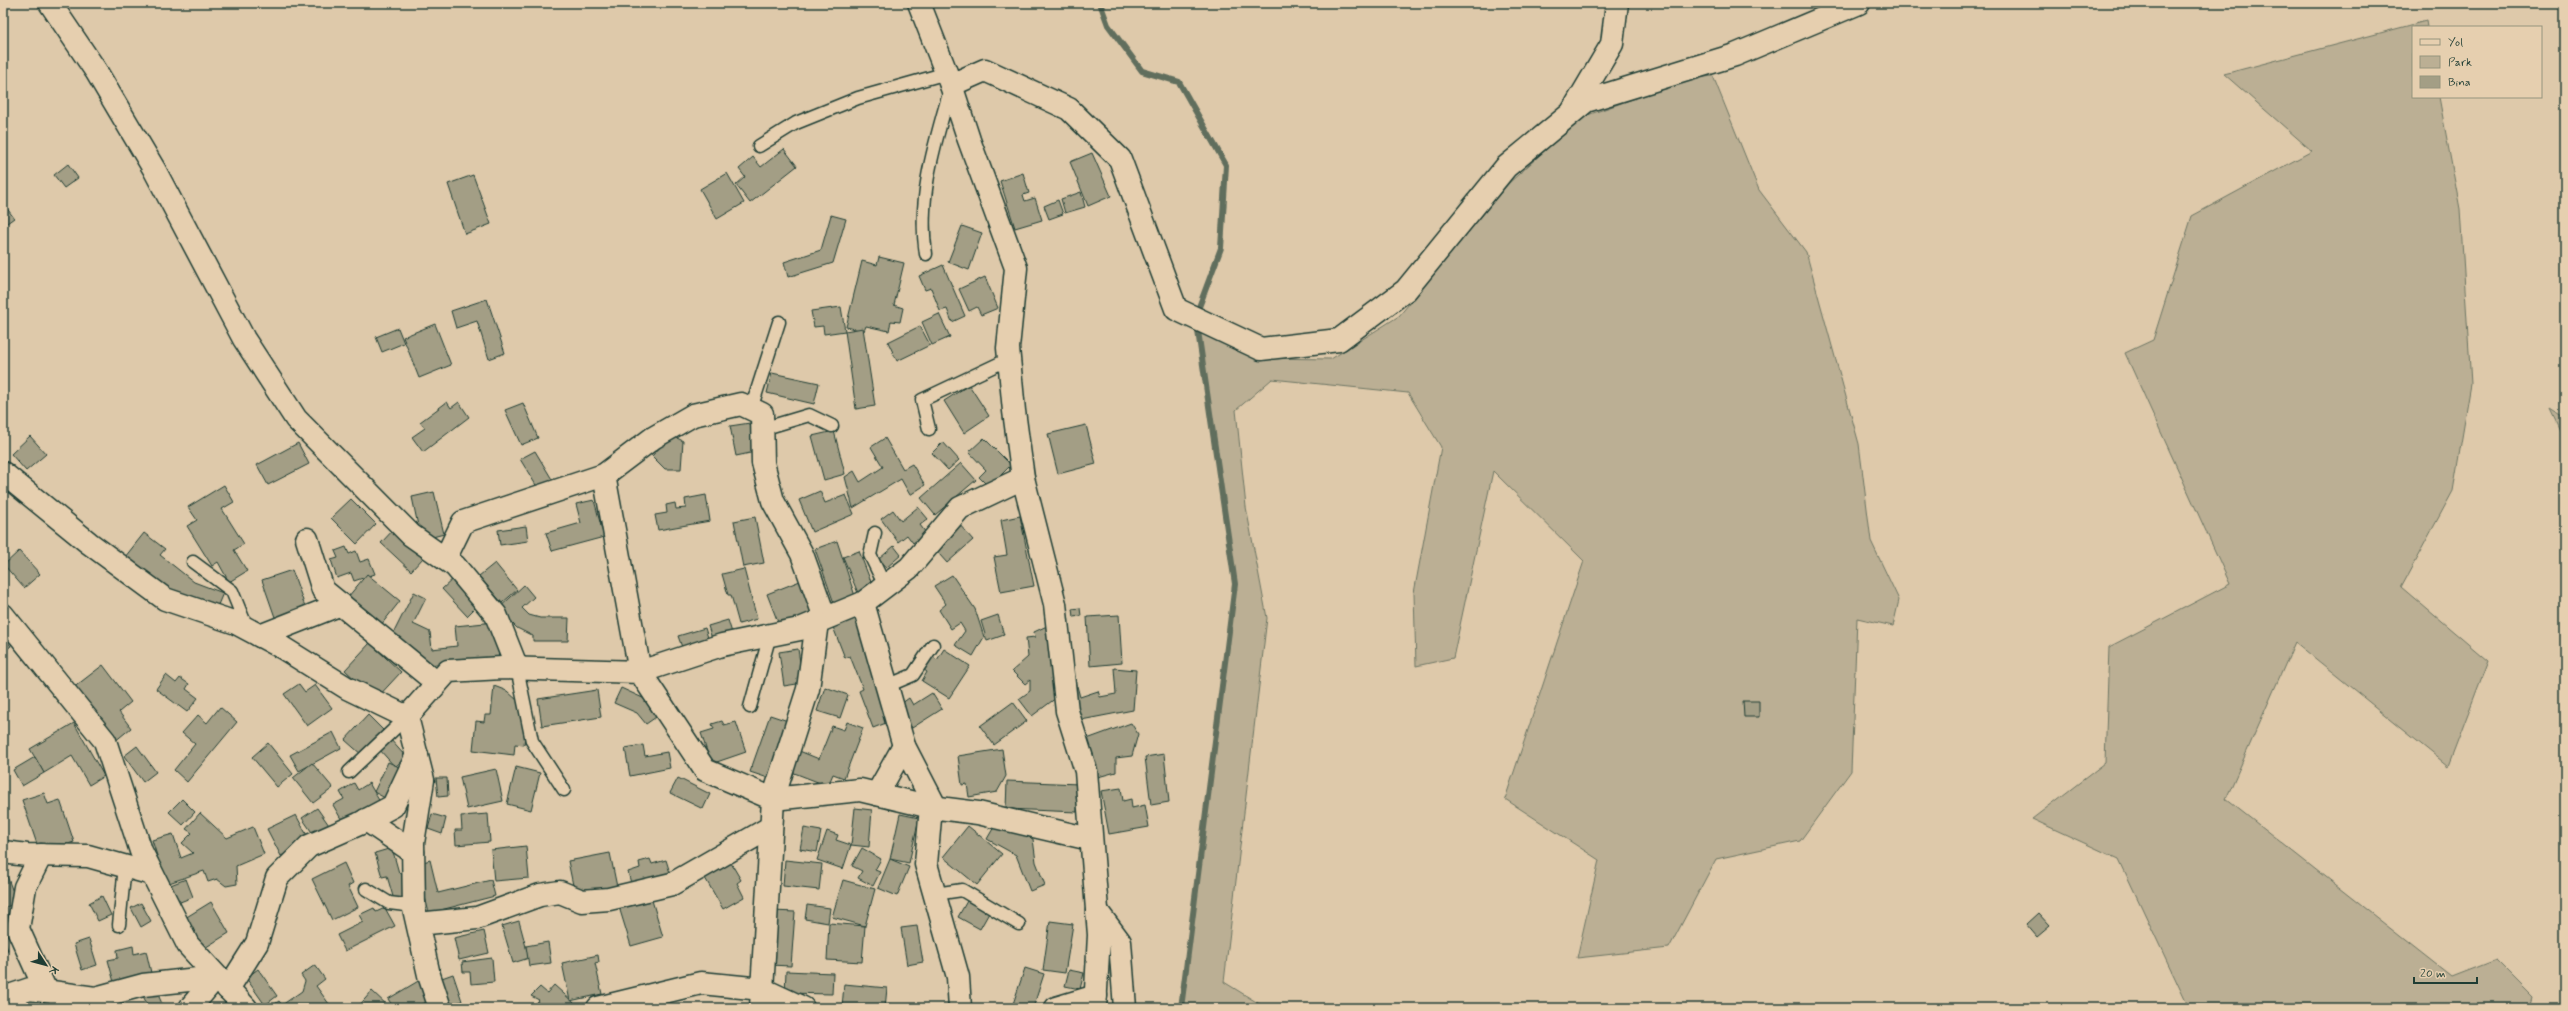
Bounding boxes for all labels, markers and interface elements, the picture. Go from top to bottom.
legend [2412,26,2542,98]
text: Yol [2448,35,2463,51]
text: Park [2448,55,2472,71]
text: Bina [2448,75,2471,91]
north arrow [26,945,66,985]
scale bar [2414,959,2477,985]
text: K [45,963,61,978]
text: 20 m [2420,966,2446,982]

